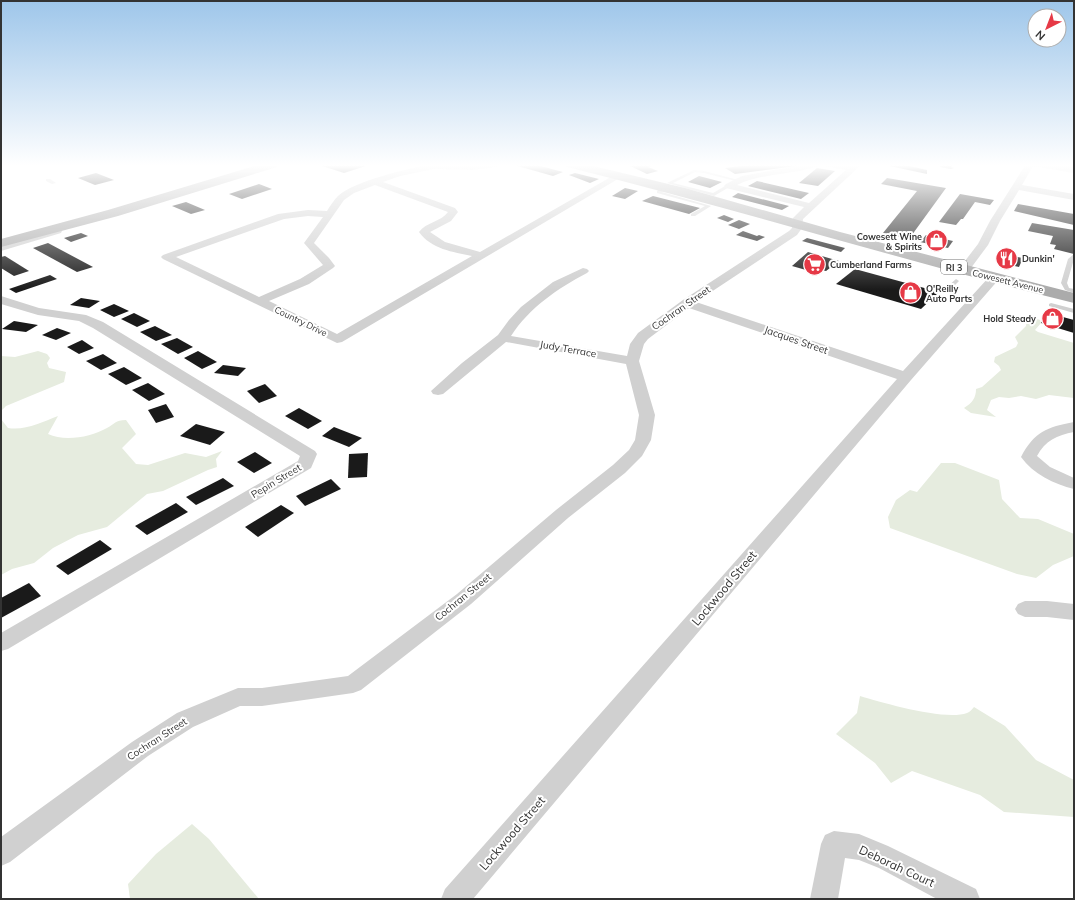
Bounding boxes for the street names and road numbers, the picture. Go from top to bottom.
road number: RI 3 [941,260,967,274]
street label: Cowesett Avenue [971,267,1045,295]
street label: Cochran Street [649,283,713,333]
street label: Country Drive [273,304,329,339]
street label: Jacques Street [762,323,830,357]
street label: Judy Terrace [539,338,597,360]
street label: Pepin Street [249,461,304,501]
street label: Lockwood Street [688,548,760,628]
street label: Cochran Street [432,570,494,624]
street label: Cochran Street [125,715,190,763]
street label: Lockwood Street [476,793,548,873]
street label: Deborah Court [857,842,937,890]

